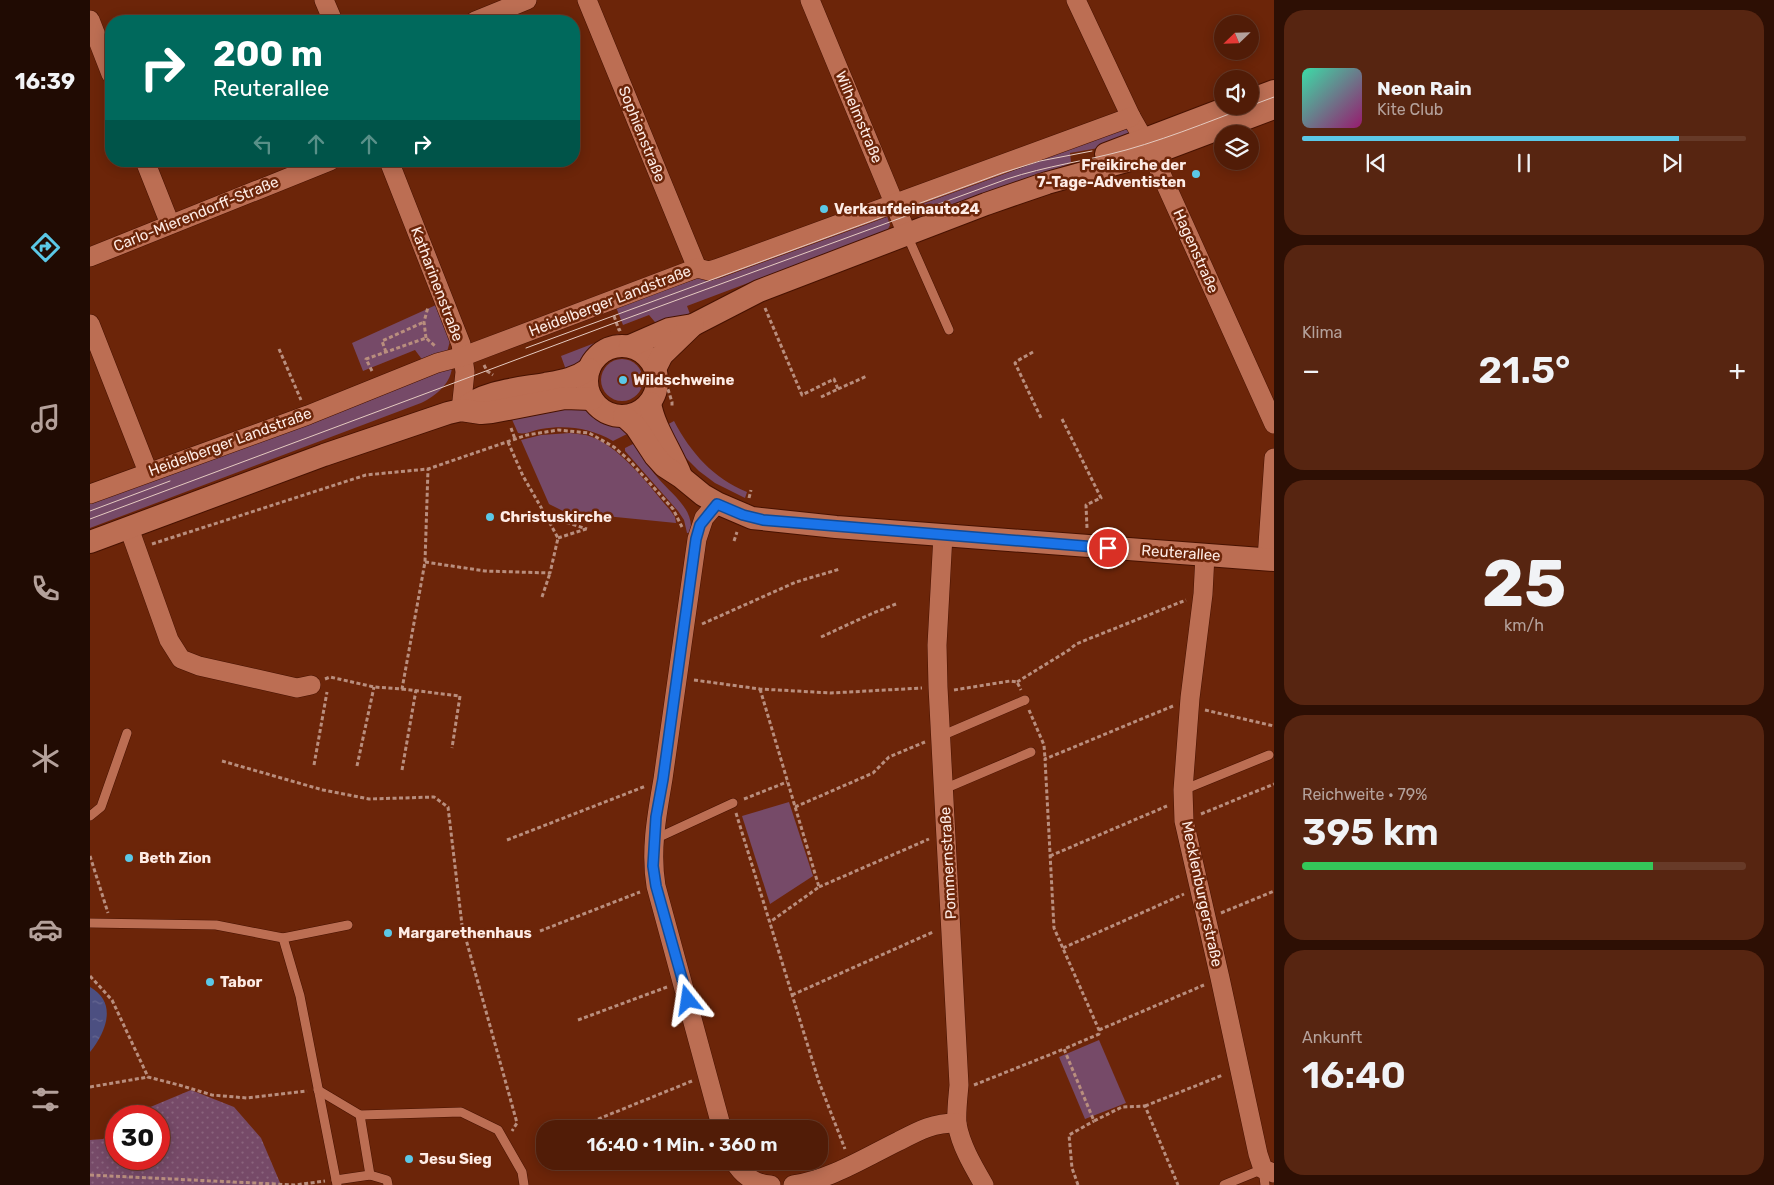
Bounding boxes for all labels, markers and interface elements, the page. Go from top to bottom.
north arrow [1214,15,1259,60]
map controls [1214,15,1259,170]
text: 200 m [213,33,323,75]
icon: right [130,35,195,100]
text: 16:39 [15,68,75,95]
street label: Wilhelmstraße [831,68,887,166]
button: sound [1214,70,1259,115]
text: Reuterallee [213,75,329,102]
text: Neon Rain [1377,77,1472,100]
street label: Sophienstraße [615,83,669,185]
text: Kite Club [1377,100,1443,119]
button: layers [1214,125,1259,170]
icon: left [249,130,277,158]
icon: ahead [302,130,330,158]
icon: ahead [355,130,383,158]
icon: right [408,130,436,158]
icon: previous [1362,149,1390,177]
icon: pause [1510,149,1538,177]
icon: next [1658,149,1686,177]
place label: Freikirche der 7-Tage-Adventisten [1037,156,1186,191]
marker: Freikirche der 7-Tage-Adventisten [1190,168,1202,180]
street label: Carlo-Mierendorff-Straße [111,173,281,255]
place label: Verkaufdeinauto24 [834,200,980,218]
marker: Verkaufdeinauto24 [818,203,830,215]
street label: Hagenstraße [1169,206,1223,296]
street label: Katharinenstraße [407,224,467,344]
icon: directions [28,230,63,265]
street label: Heidelberger Landstraße [526,262,694,340]
text: Klima [1302,323,1342,342]
text: 21.5° [1478,347,1570,393]
text: − [1302,354,1320,387]
text: + [1729,354,1746,387]
place label: Wildschweine [633,371,734,389]
marker: Wildschweine [617,374,629,386]
icon: music [28,401,63,436]
street label: Heidelberger Landstraße [146,404,314,480]
place label: Christuskirche [500,508,612,526]
marker: Christuskirche [484,511,496,523]
pin [1087,527,1129,569]
icon: arrive [1094,534,1122,562]
street label: Reuterallee [1141,541,1221,565]
text: 25 [1482,545,1566,622]
icon: phone [28,571,63,606]
text: km/h [1504,616,1544,635]
icon: climate [28,741,63,776]
text: Reichweite · 79% [1302,785,1427,804]
street label: Pommernstraße [936,806,960,920]
text: 395 km [1302,809,1439,855]
street label: Mecklenburgerstraße [1178,819,1226,969]
place label: Beth Zion [139,849,211,867]
marker: Beth Zion [123,852,135,864]
icon: car [28,912,63,947]
place label: Margarethenhaus [398,924,532,942]
marker: Margarethenhaus [382,927,394,939]
place label: Tabor [220,973,263,991]
position arrow [661,973,713,1025]
marker: Tabor [204,976,216,988]
text: Ankunft [1302,1028,1362,1047]
text: 16:40 [1302,1052,1406,1098]
icon: filters [28,1082,63,1117]
speed limit sign: 30 [105,1105,170,1170]
text: 16:40 · 1 Min. · 360 m [586,1133,778,1156]
place label: Jesu Sieg [419,1150,492,1168]
marker: Jesu Sieg [403,1153,415,1165]

